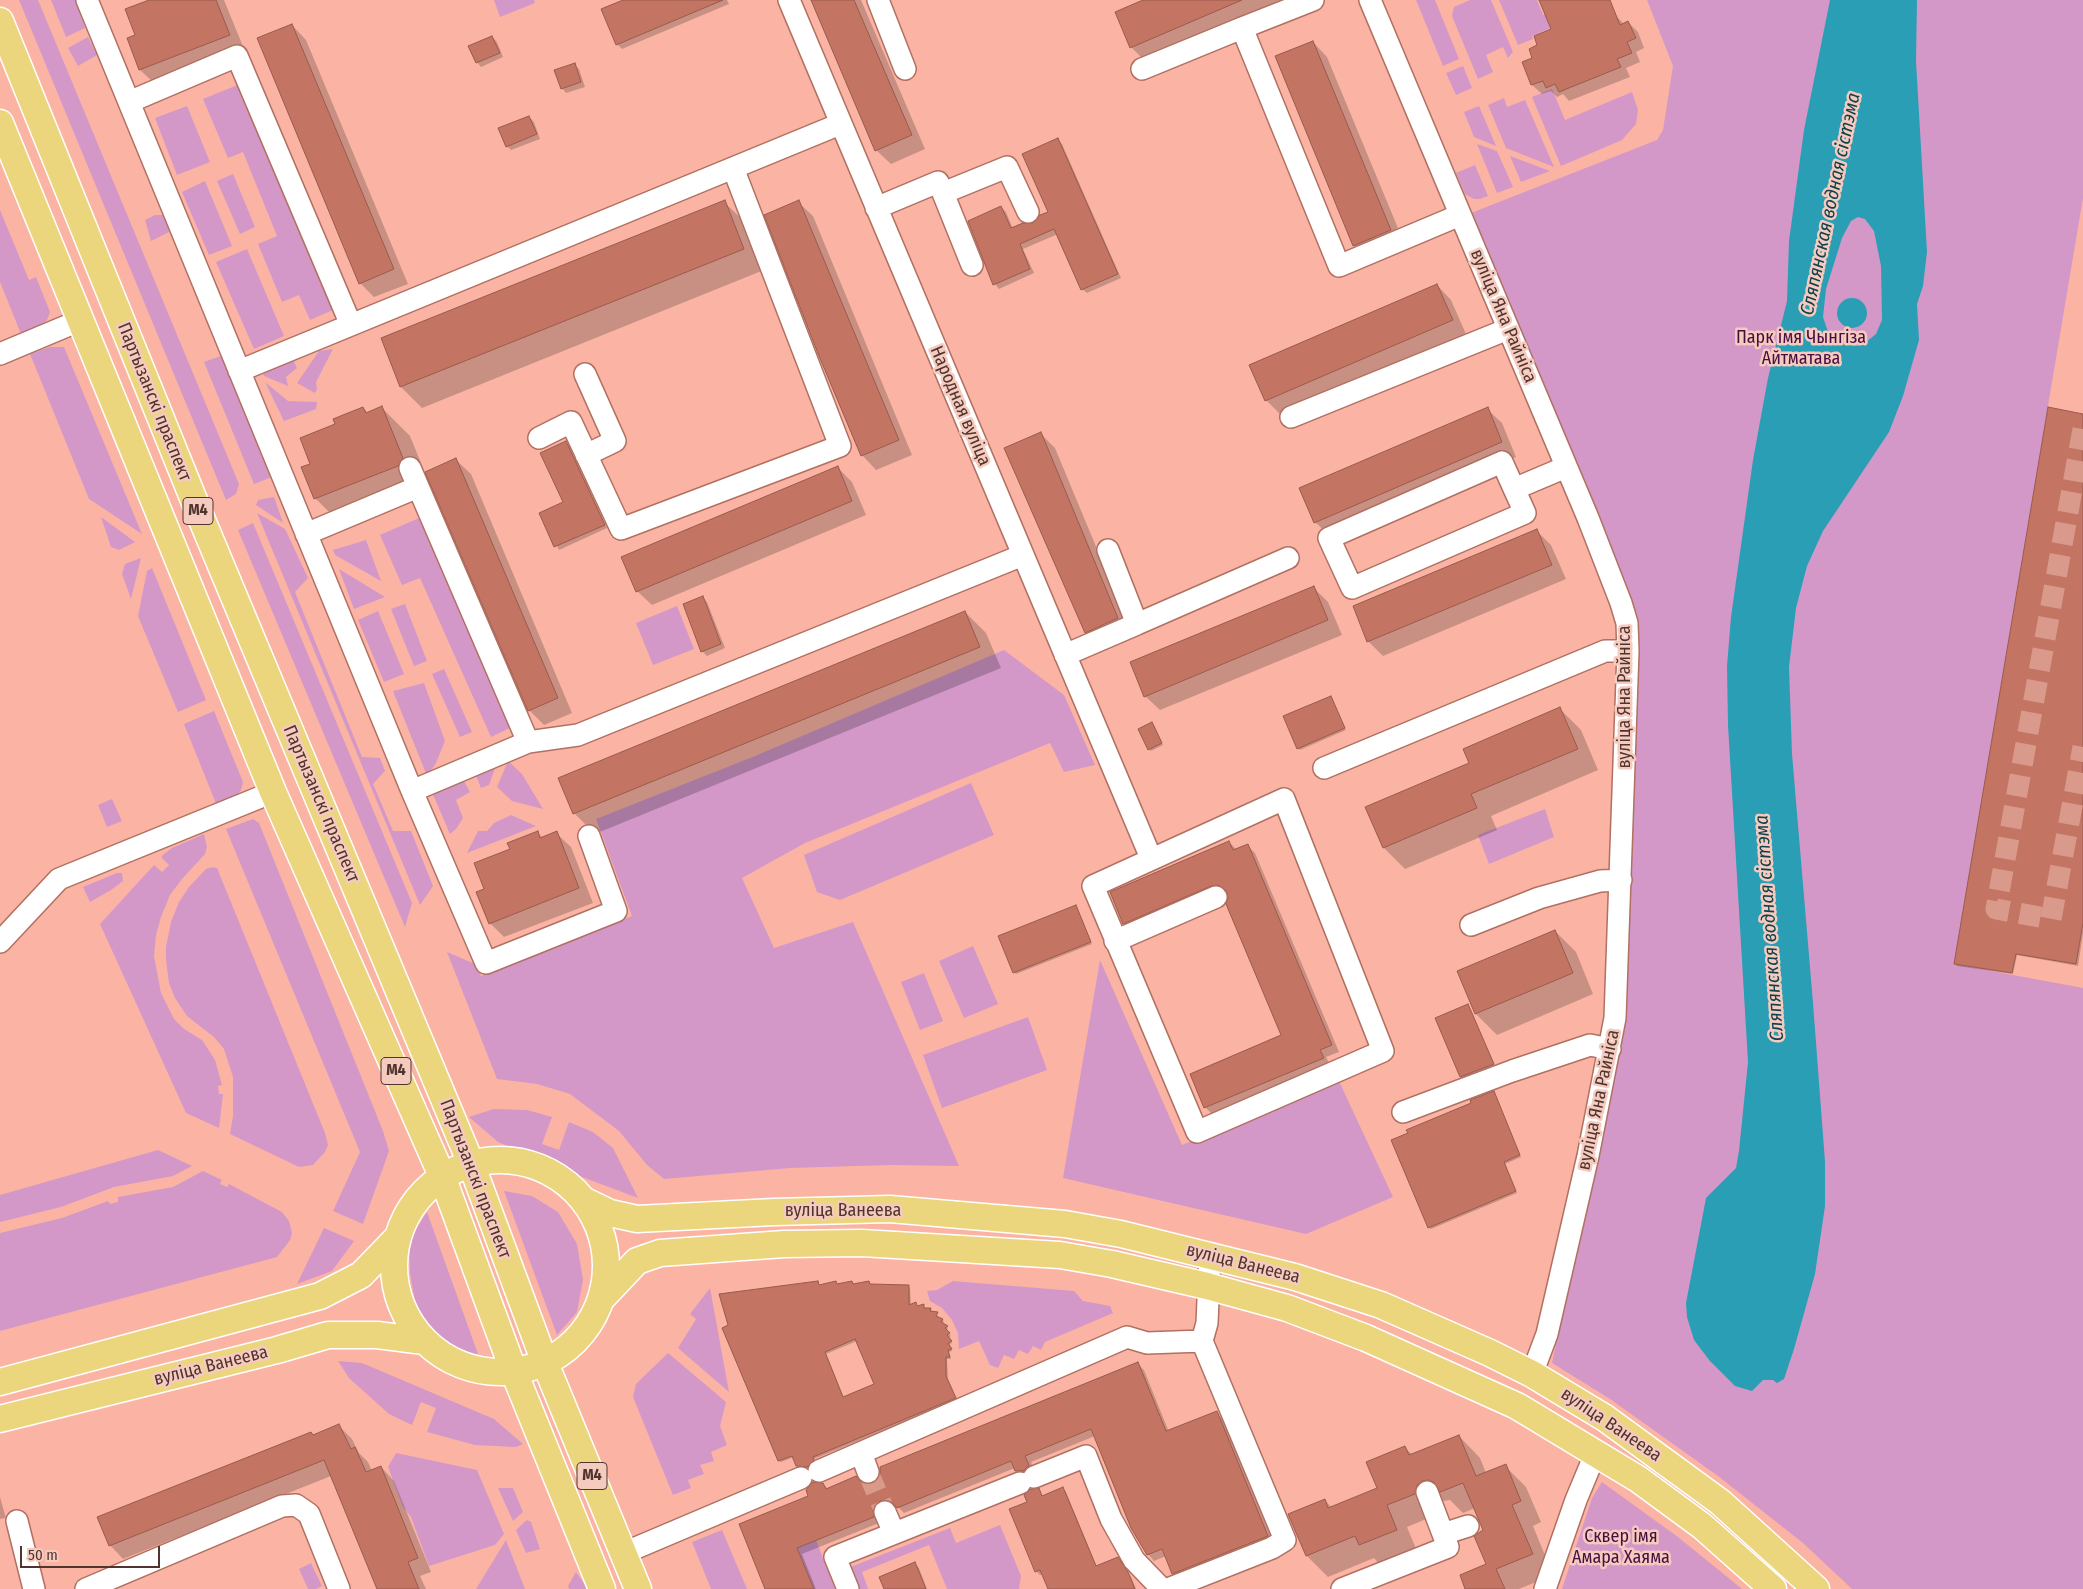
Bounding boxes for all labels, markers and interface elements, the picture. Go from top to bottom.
water label: Сляпянская водная сістэма [1796,91,1866,317]
street label: вуліца Яна Райніса [1465,246,1541,386]
street label: Партызанскі праспект [112,320,196,484]
park label: Парк імя Чынгіза Айтматава [1736,327,1866,369]
street label: Народная вуліца [925,343,995,469]
road number: М4 [183,498,213,524]
street label: вуліца Яна Райніса [1614,626,1636,768]
street label: Партызанскі праспект [278,722,364,886]
water label: Сляпянская водная сістэма [1751,814,1789,1042]
street label: вуліца Яна Райніса [1574,1028,1624,1172]
road number: М4 [381,1058,411,1084]
street label: Партызанскі праспект [435,1096,515,1262]
street label: вуліца Ванеева [785,1200,901,1222]
street label: вуліца Ванеева [1184,1239,1302,1289]
street label: вуліца Ванеева [152,1341,270,1391]
street label: вуліца Ванеева [1557,1383,1665,1467]
road number: М4 [577,1462,607,1490]
park label: Сквер імя Амара Хаяма [1572,1526,1670,1568]
scale bar [22,1536,162,1568]
text: 50 m [28,1546,58,1564]

